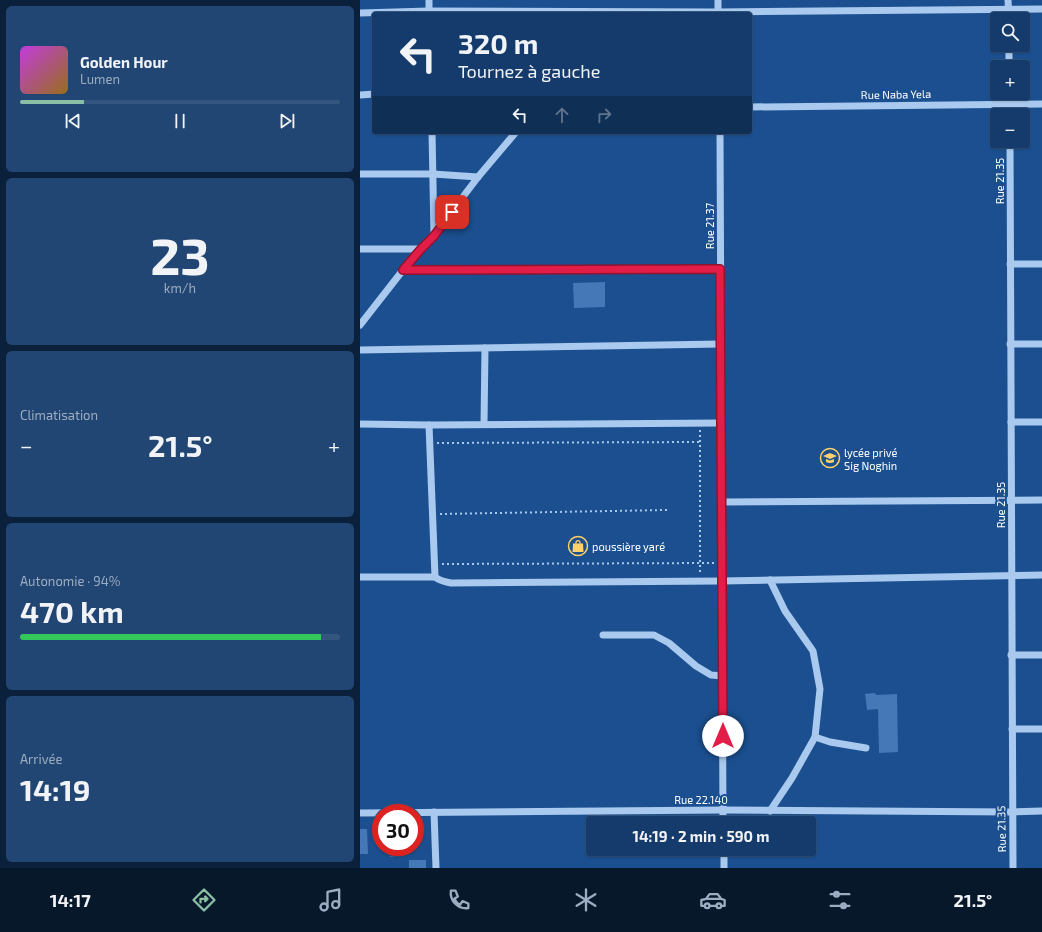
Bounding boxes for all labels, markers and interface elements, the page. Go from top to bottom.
map controls [990,12,1030,148]
button: search [990,12,1030,52]
text: 320 m [458,26,539,60]
icon: left [392,28,444,80]
text: Golden Hour [80,53,168,71]
text: Tournez à gauche [458,60,600,82]
button: + [990,60,1030,100]
text: Lumen [80,71,120,87]
street label: Rue Naba Yela [861,87,931,101]
icon: left [509,104,531,126]
icon: ahead [551,104,573,126]
icon: right [593,104,615,126]
button: − [990,108,1030,148]
icon: previous [62,110,84,132]
icon: pause [169,110,191,132]
icon: next [276,110,298,132]
street label: Rue 21.35 [993,158,1006,204]
pin [435,195,469,229]
icon: arrive [441,201,463,223]
street label: Rue 21.37 [703,203,716,249]
text: 23 [150,223,210,285]
text: km/h [164,280,196,296]
text: Climatisation [20,407,98,423]
text: 21.5° [148,427,213,463]
text: − [20,432,33,458]
text: + [328,432,340,458]
place label: lycée privé Sig Noghin [844,446,898,472]
school or university icon: lycée privé Sig Noghin [819,447,841,469]
street label: Rue 21.35 [994,482,1007,528]
shop icon: poussière yaré [567,535,589,557]
place label: poussière yaré [592,540,665,553]
text: Autonomie · 94% [20,573,120,589]
text: 470 km [20,593,124,629]
position arrow [702,715,744,757]
text: Arrivée [20,751,63,767]
text: 14:19 [20,771,90,807]
street label: Rue 22.140 [674,793,728,806]
speed limit sign: 30 [372,804,424,856]
street label: Rue 21.35 [994,806,1008,852]
text: 14:19 · 2 min · 590 m [632,827,770,845]
icon: directions [190,886,218,914]
icon: music [317,886,345,914]
icon: phone [445,886,473,914]
icon: climate [572,886,600,914]
icon: car [699,886,727,914]
icon: filters [826,886,854,914]
text: 14:17 [50,889,91,911]
text: 21.5° [954,889,992,911]

